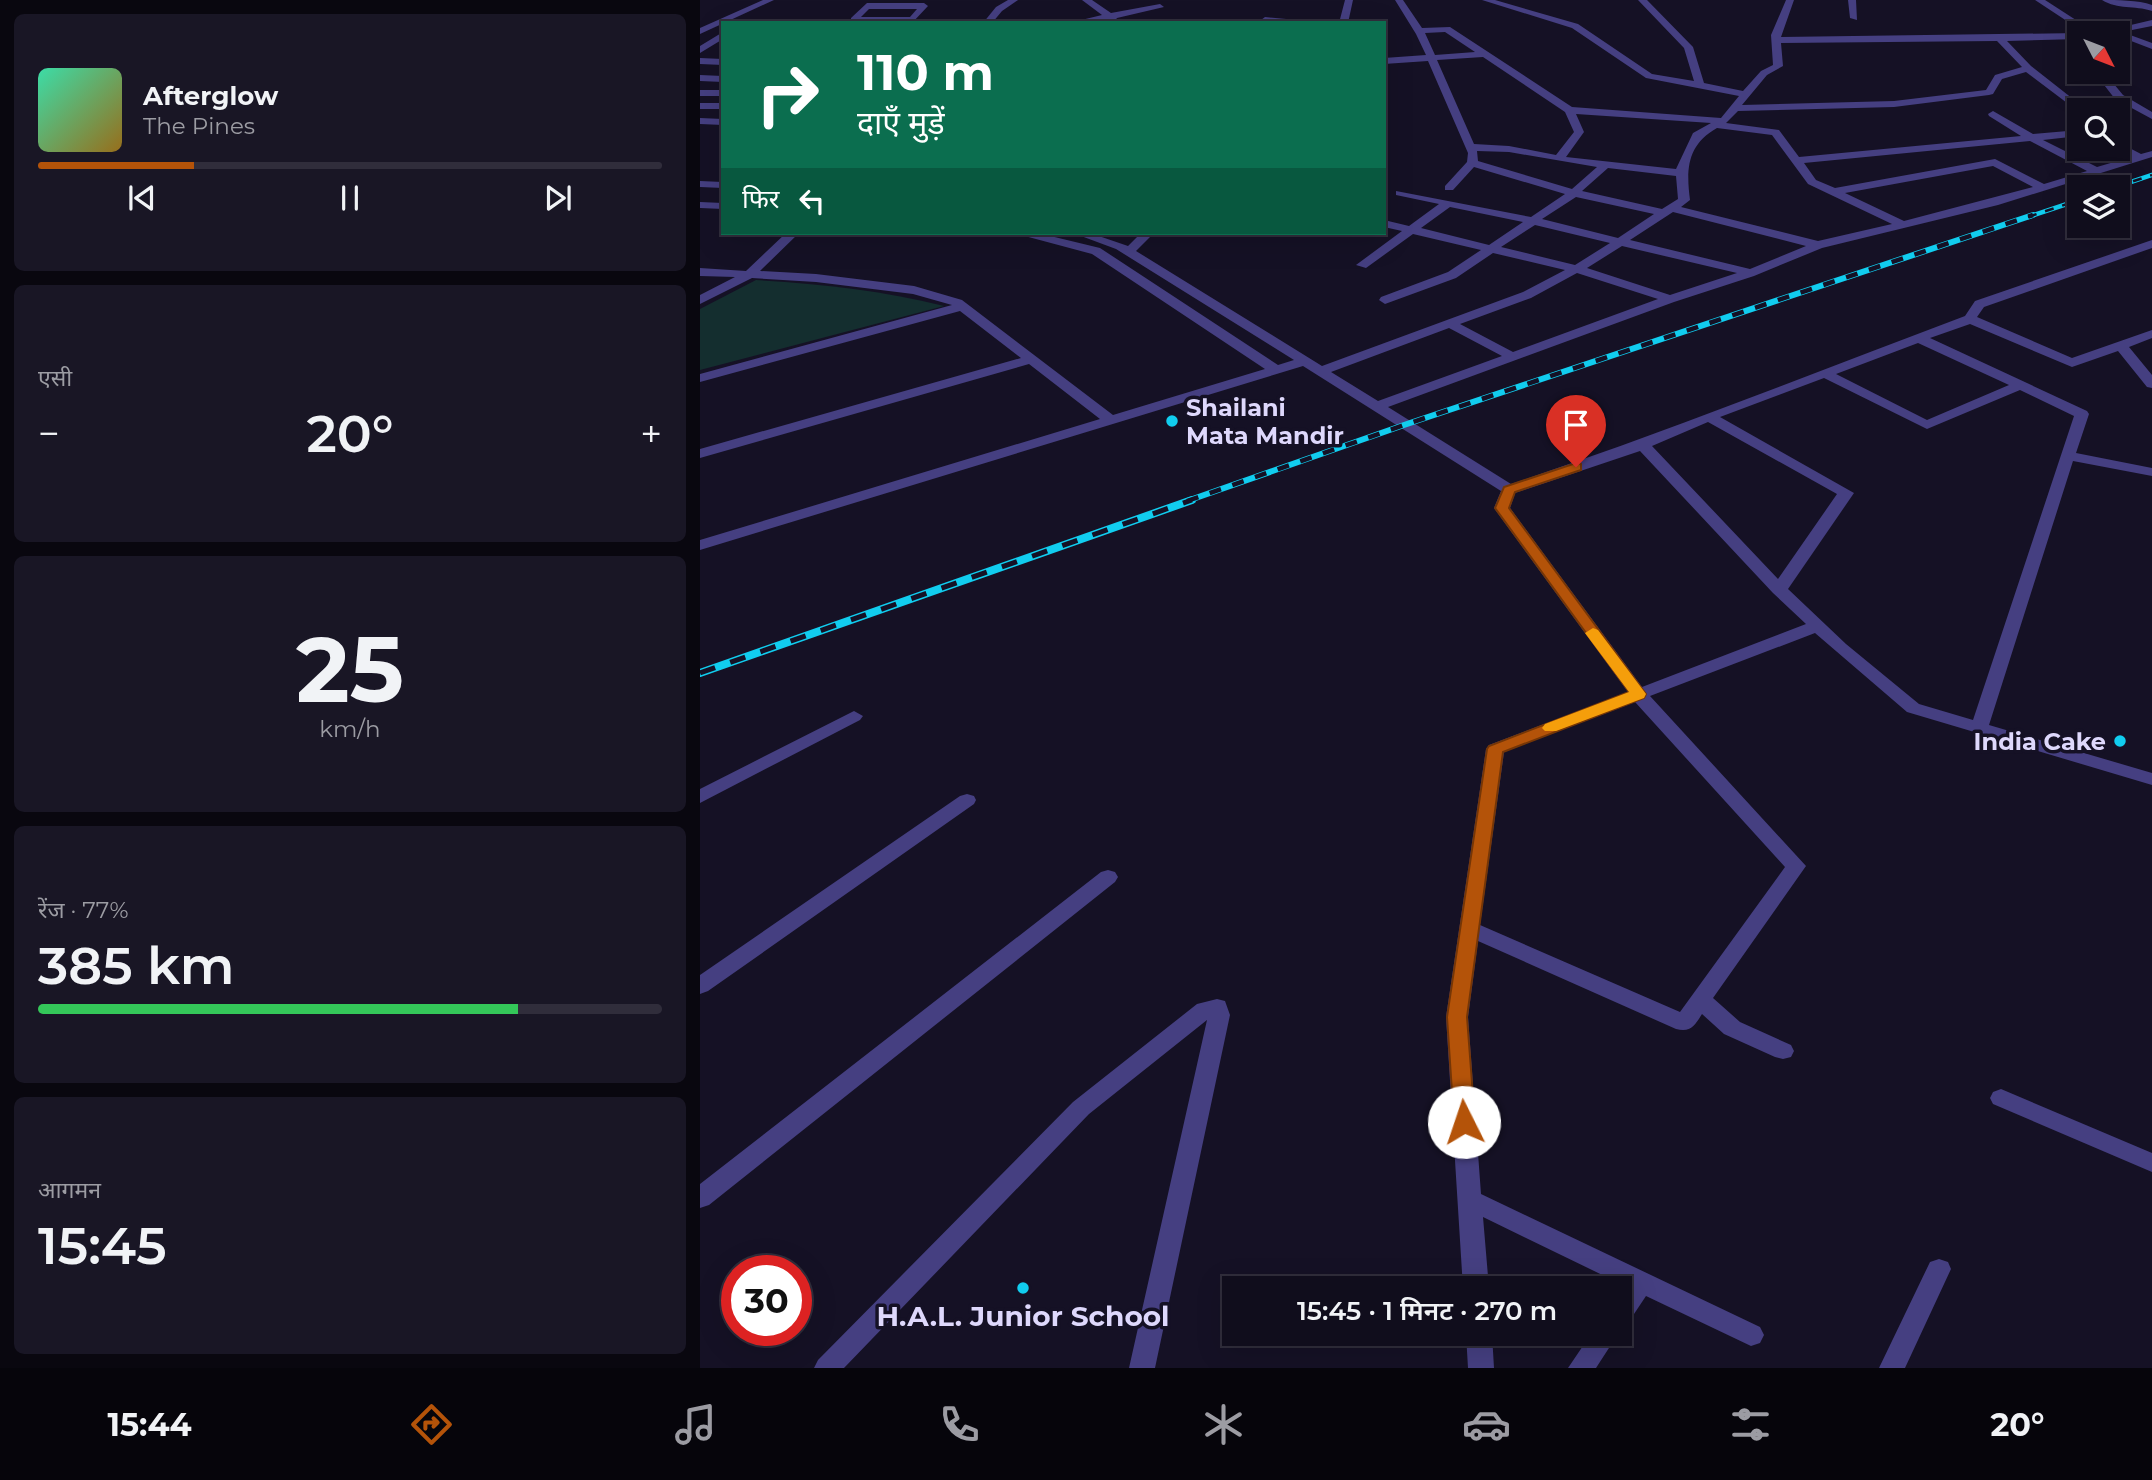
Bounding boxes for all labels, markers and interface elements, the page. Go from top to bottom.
north arrow [2067,21,2130,84]
map controls [2067,21,2130,238]
text: 110 m [857,43,994,102]
icon: right [742,49,833,140]
text: Afterglow [143,80,278,112]
button: search [2067,98,2130,161]
text: दाएँ मुड़ें [857,103,945,142]
text: The Pines [143,112,255,140]
button: layers [2067,175,2130,238]
icon: previous [123,179,161,217]
icon: pause [331,179,369,217]
icon: next [539,179,577,217]
icon: left [793,182,831,220]
text: फिर [742,183,779,215]
text: एसी [38,364,72,392]
place label: Shailani Mata Mandir [1186,393,1344,450]
pin [1546,395,1606,467]
text: 20° [306,402,394,465]
icon: arrive [1557,406,1595,444]
text: − [38,410,60,457]
text: + [640,410,662,457]
marker: Shailani Mata Mandir [1164,413,1180,429]
text: 25 [296,614,404,725]
text: km/h [319,715,381,743]
place label: India Cake [1974,727,2106,756]
marker: India Cake [2112,733,2128,749]
text: रेंज · 77% [38,896,128,924]
text: 385 km [38,934,234,997]
position arrow [1427,1085,1501,1159]
text: आगमन [38,1176,101,1204]
text: 15:45 [38,1214,167,1277]
speed limit sign: 30 [721,1255,812,1346]
marker: H.A.L. Junior School [1015,1280,1031,1296]
text: 15:45 · 1 मिनट · 270 m [1297,1295,1557,1327]
place label: H.A.L. Junior School [876,1299,1170,1333]
icon: directions [407,1400,456,1449]
icon: music [671,1400,720,1449]
icon: phone [935,1400,984,1449]
icon: climate [1199,1400,1248,1449]
icon: car [1462,1400,1511,1449]
icon: filters [1726,1400,1775,1449]
text: 15:44 [107,1405,192,1444]
text: 20° [1990,1405,2044,1444]

